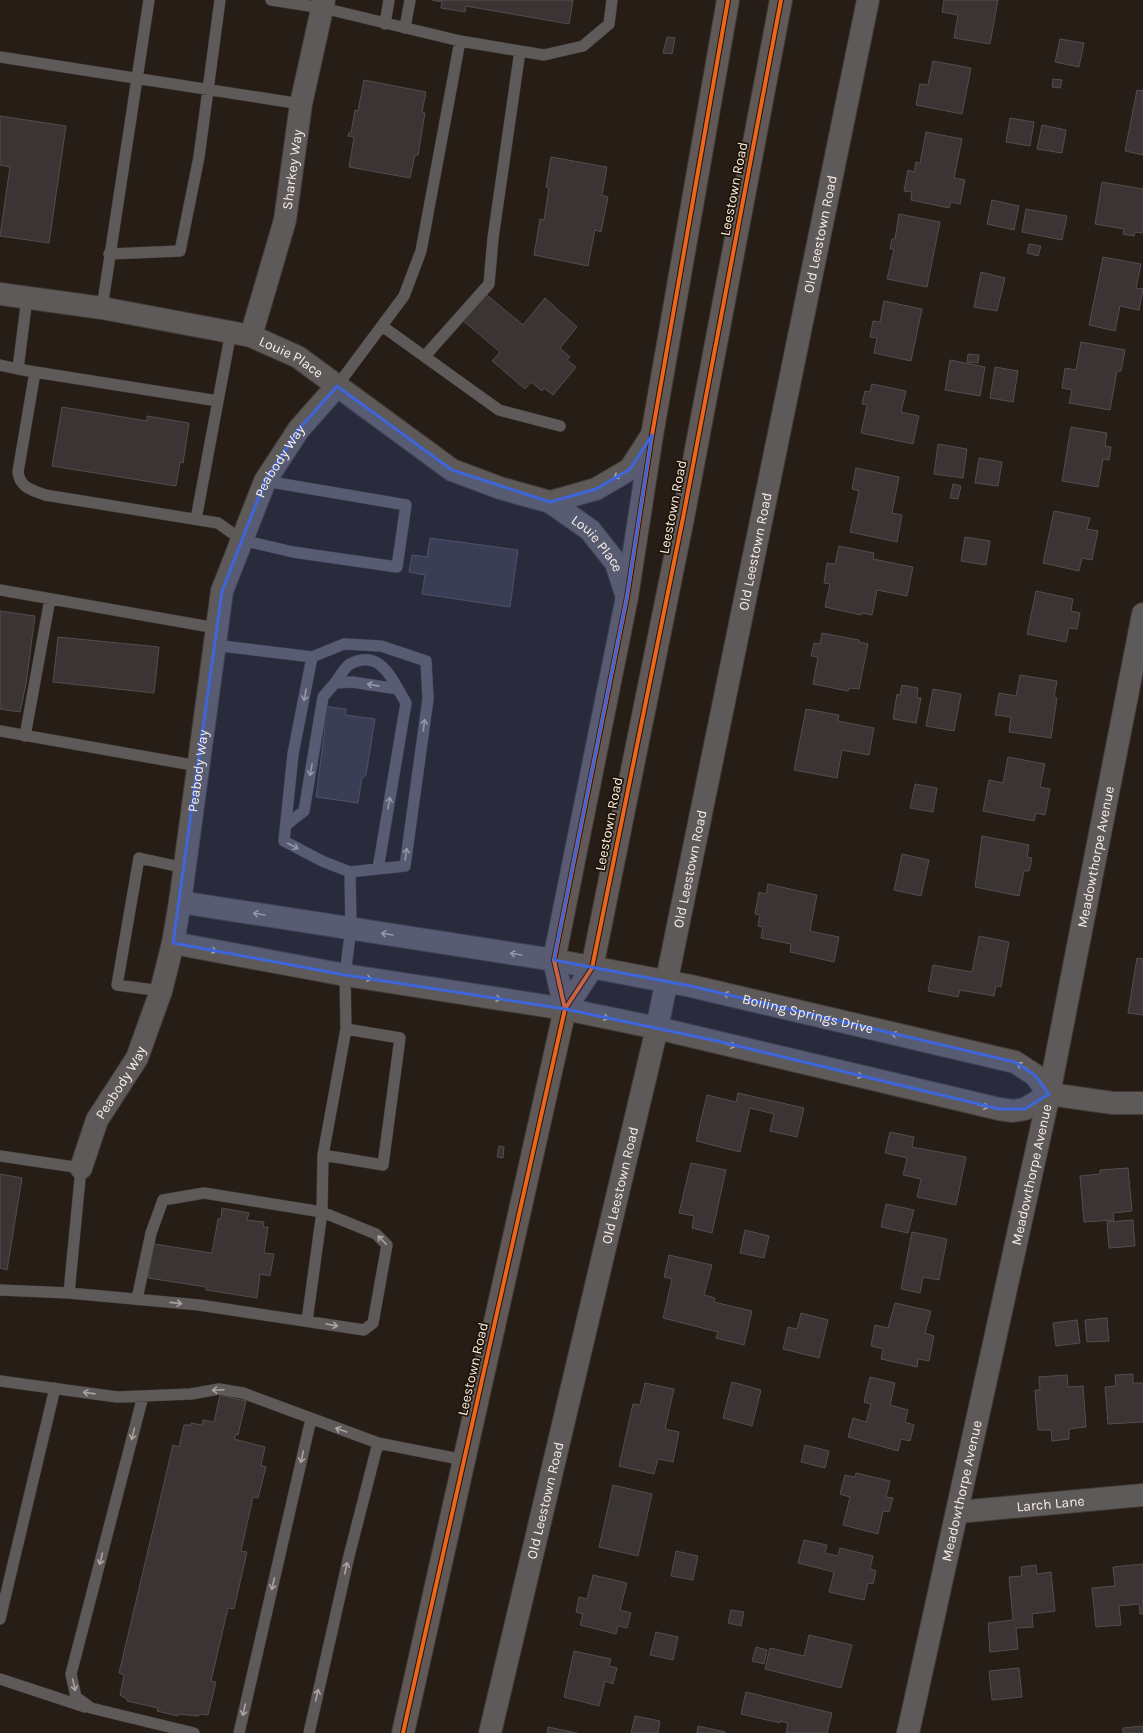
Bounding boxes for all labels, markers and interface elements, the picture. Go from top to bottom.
street label: Sharkey Way [278,128,306,211]
street label: Leestown Road [717,141,751,237]
street label: Old Leestown Road [800,174,840,295]
street label: Louie Place [256,332,327,381]
street label: Peabody Way [251,420,308,500]
street label: Leestown Road [656,459,690,555]
one-way arrow [613,472,625,480]
street label: Old Leestown Road [734,491,775,612]
street label: Louie Place [568,511,627,574]
one-way arrow [366,681,379,689]
one-way arrow [300,688,308,701]
one-way arrow [420,719,428,732]
street label: Peabody Way [184,728,212,813]
one-way arrow [307,763,315,776]
street label: Leestown Road [592,776,626,872]
street label: Meadowthorpe Avenue [1073,784,1118,929]
one-way arrow [385,797,393,810]
street label: Old Leestown Road [669,808,710,929]
one-way arrow [287,843,299,850]
one-way arrow [403,848,410,861]
one-way arrow [253,910,266,918]
one-way arrow [381,930,394,938]
one-way arrow [204,946,217,954]
one-way arrow [510,950,523,958]
one-way arrow [359,974,372,982]
street label: Boiling Springs Drive [741,990,875,1037]
one-way arrow [723,991,736,999]
one-way arrow [488,994,501,1002]
one-way arrow [596,1014,609,1022]
one-way arrow [890,1030,903,1038]
one-way arrow [723,1041,736,1049]
street label: Peabody Way [91,1043,149,1122]
one-way arrow [1017,1062,1029,1070]
one-way arrow [850,1072,863,1079]
one-way arrow [976,1102,989,1110]
street label: Meadowthorpe Avenue [1007,1102,1055,1247]
street label: Old Leestown Road [598,1125,642,1246]
one-way arrow [377,1235,387,1245]
one-way arrow [169,1299,182,1306]
one-way arrow [325,1321,338,1329]
street label: Leestown Road [454,1321,492,1417]
one-way arrow [212,1386,225,1394]
one-way arrow [83,1389,96,1397]
street label: Meadowthorpe Avenue [938,1419,985,1563]
one-way arrow [335,1425,347,1433]
one-way arrow [129,1427,136,1440]
street label: Old Leestown Road [523,1440,567,1561]
one-way arrow [298,1450,306,1463]
street label: Larch Lane [1016,1492,1085,1515]
one-way arrow [96,1553,104,1566]
one-way arrow [343,1562,351,1575]
one-way arrow [269,1577,277,1590]
one-way arrow [70,1679,78,1692]
one-way arrow [314,1689,322,1702]
one-way arrow [240,1704,248,1717]

